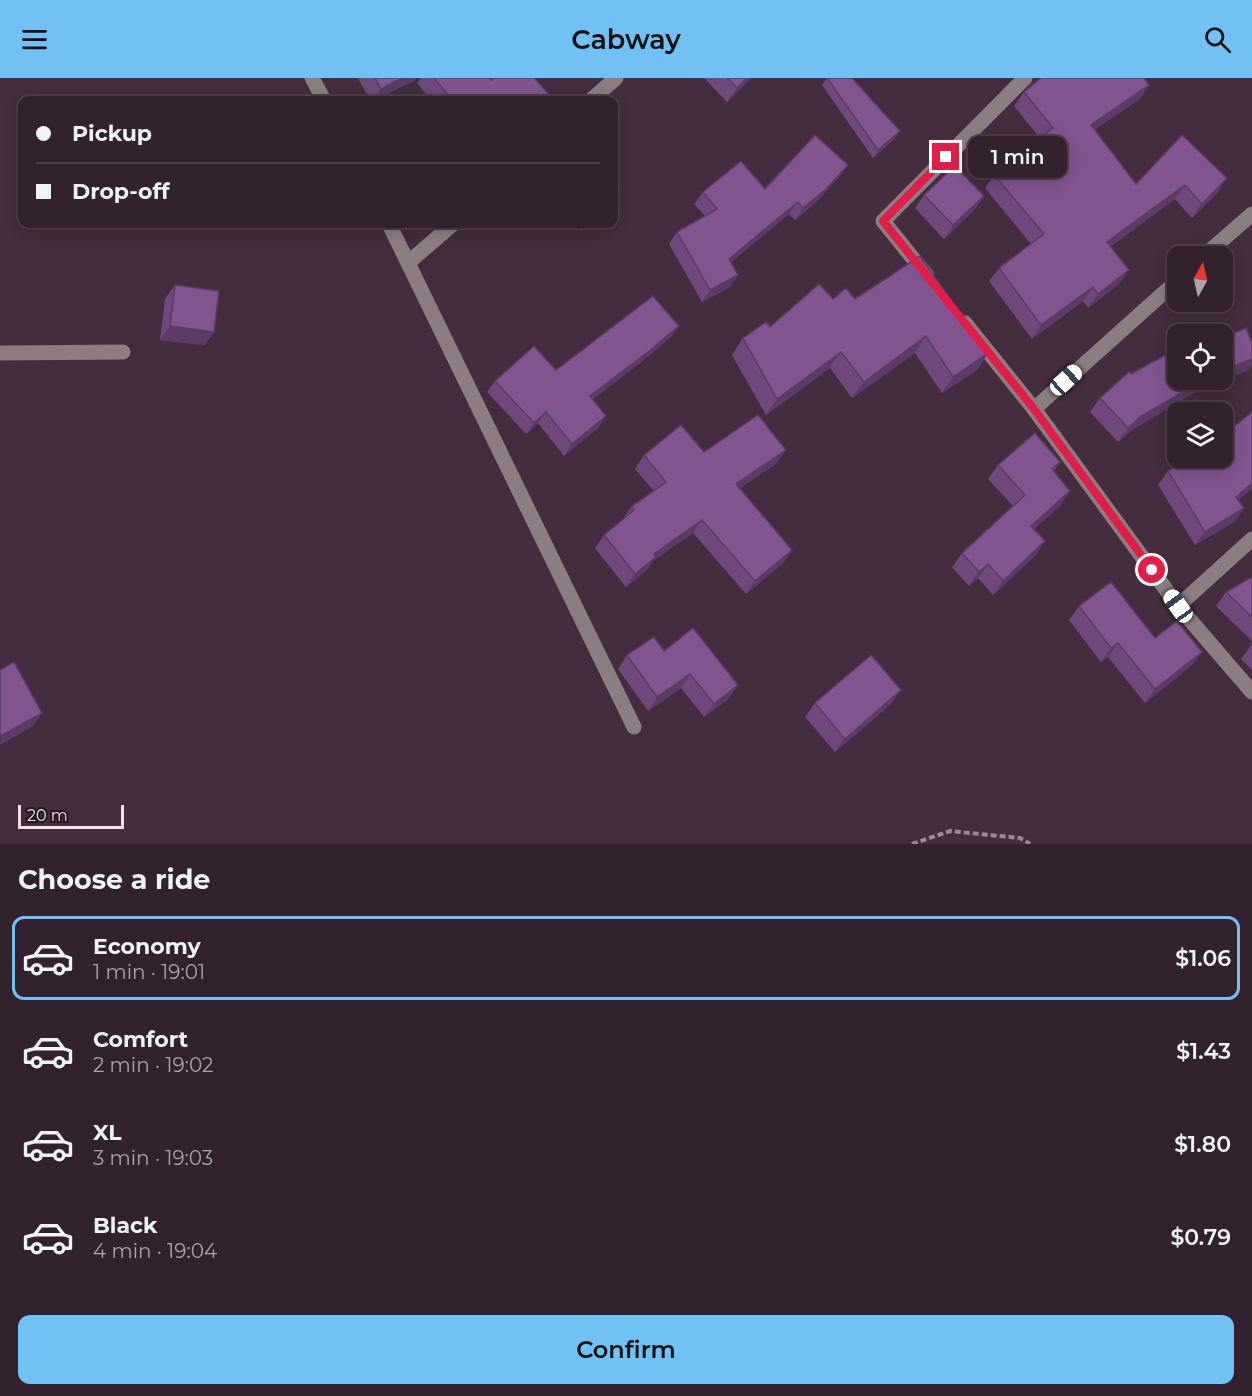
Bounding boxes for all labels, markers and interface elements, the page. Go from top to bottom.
icon: menu [18,23,51,56]
text: Cabway [571,23,681,56]
icon: search [1201,23,1234,56]
text: Pickup [72,120,152,147]
callout: 1 min [967,136,1066,178]
route end [932,143,959,170]
text: 1 min [991,145,1044,169]
text: Drop-off [72,178,170,205]
north arrow [1167,246,1233,312]
map controls [1167,246,1233,468]
button: locate [1167,324,1233,390]
car [1047,361,1085,399]
button: layers [1167,402,1233,468]
route start [1138,556,1165,583]
car [1160,586,1196,626]
scale bar [18,802,124,830]
text: 20 m [27,806,68,825]
text: Choose a ride [18,863,210,896]
icon: car [21,931,75,985]
text: Economy [93,933,201,960]
text: $1.06 [1175,945,1231,972]
text: 1 min · 19:01 [93,960,205,984]
icon: car [21,1024,75,1078]
text: Comfort [93,1026,188,1053]
text: $1.43 [1176,1038,1231,1065]
text: 2 min · 19:02 [93,1053,213,1077]
icon: car [21,1117,75,1171]
text: XL [93,1119,122,1146]
text: $1.80 [1174,1131,1231,1158]
text: 3 min · 19:03 [93,1146,213,1170]
icon: car [21,1210,75,1264]
text: Black [93,1212,157,1239]
text: $0.79 [1170,1224,1231,1251]
text: 4 min · 19:04 [93,1239,217,1263]
button: Confirm [18,1315,1234,1384]

